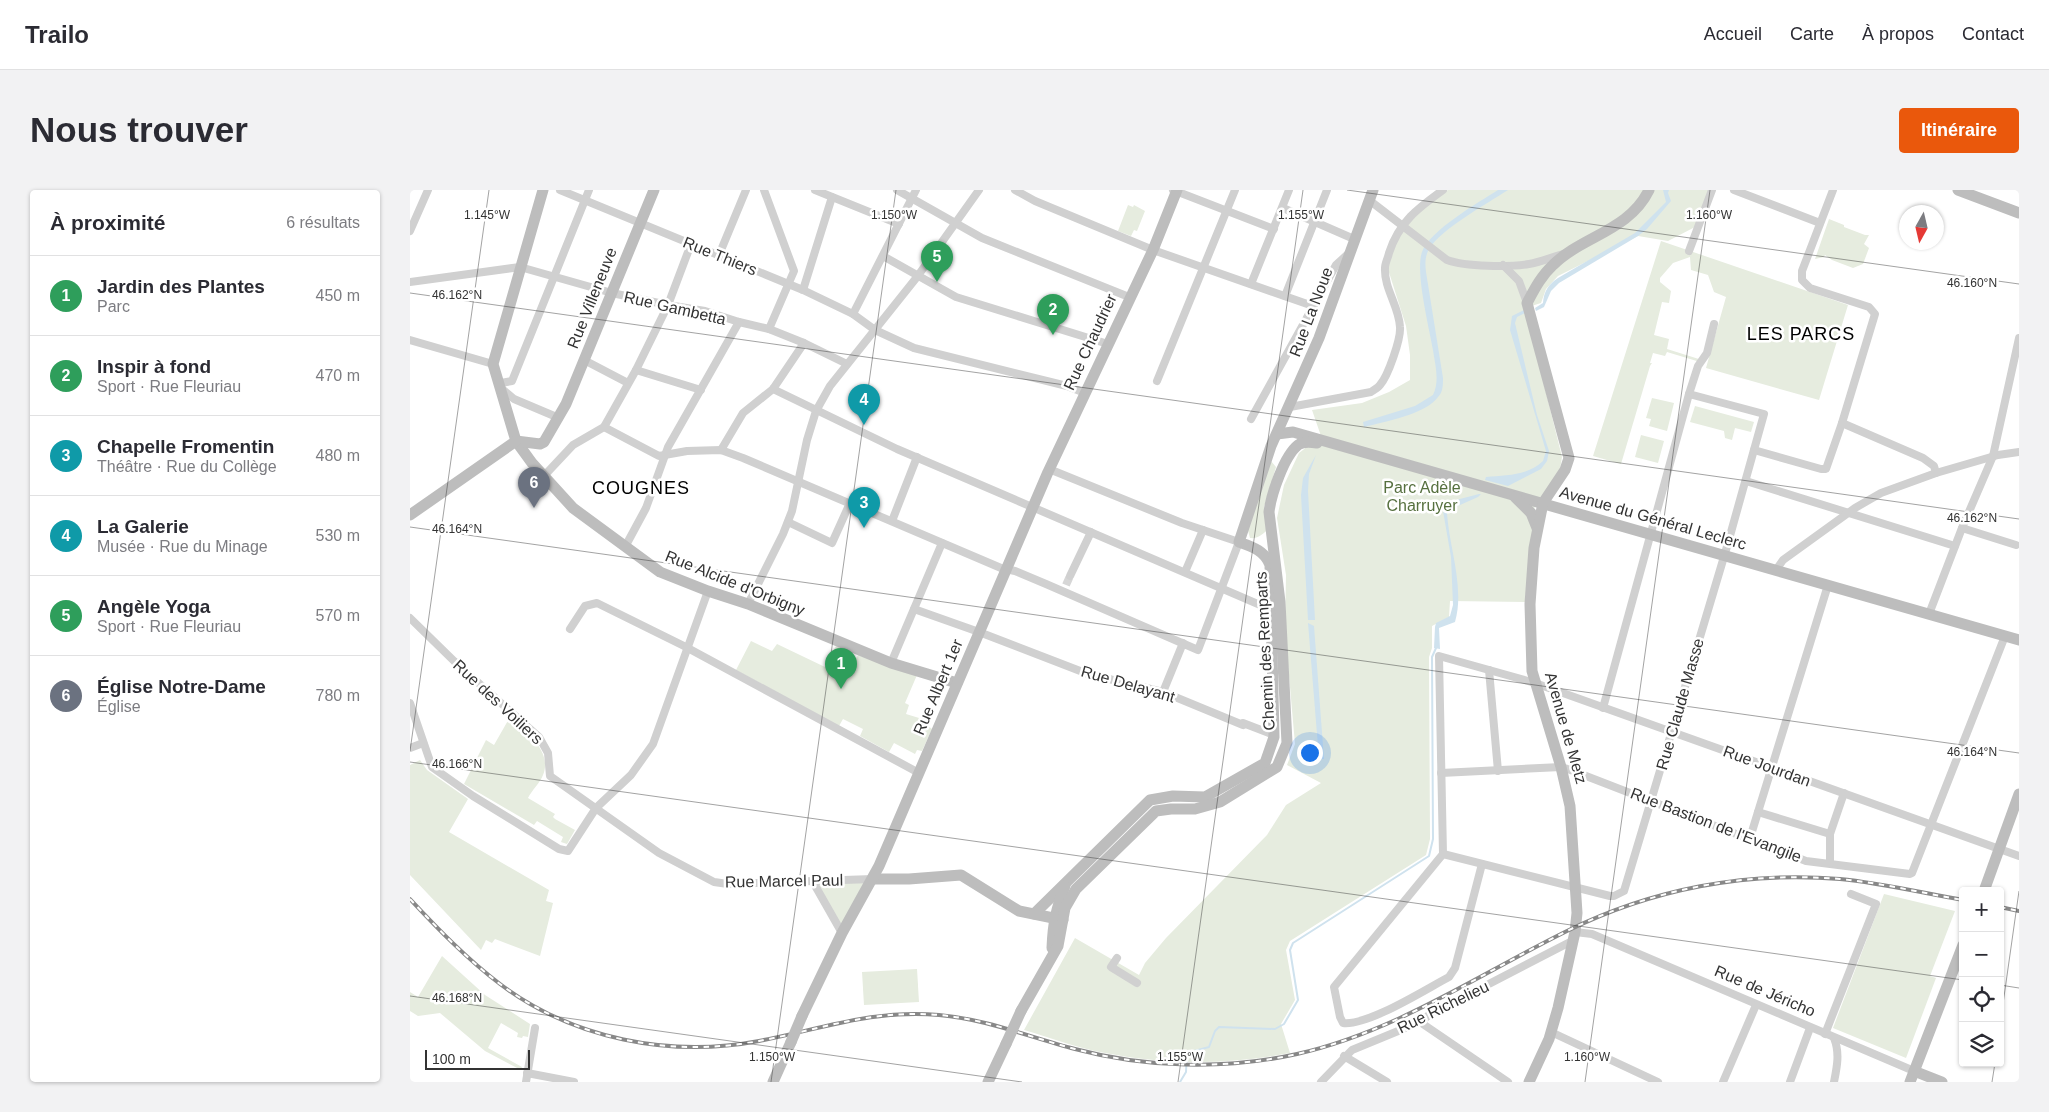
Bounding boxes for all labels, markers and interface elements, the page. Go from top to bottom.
text: Trailo [25,21,89,48]
text: Accueil [1704,24,1762,44]
text: Carte [1790,24,1834,44]
text: À propos [1862,24,1934,44]
text: Contact [1962,24,2024,44]
button: Itinéraire [1899,108,2019,153]
text: Nous trouver [30,110,248,149]
north arrow [1899,205,1944,250]
text: 1.145°W [464,208,511,222]
text: 1.150°W [871,208,918,222]
text: 1.155°W [1278,208,1325,222]
text: 1.160°W [1686,208,1733,222]
text: À proximité [50,211,166,234]
text: 6 résultats [286,214,360,231]
street label: Rue Thiers [681,234,759,278]
pin: 5 [921,241,953,282]
street label: Rue Villeneuve [564,245,620,351]
street label: Rue La Noue [1286,265,1336,359]
text: Jardin des Plantes [97,276,265,297]
text: 46.160°N [1947,276,1997,290]
text: 1 [62,287,70,304]
text: 450 m [316,287,360,304]
text: 46.162°N [432,288,482,302]
street label: Rue Gambetta [622,288,728,328]
street label: Rue Chaudrier [1060,291,1120,393]
pin: 2 [1037,294,1069,335]
text: Parc [97,298,130,315]
district label: LES PARCS [1747,324,1855,344]
text: Inspir à fond [97,356,211,377]
text: 2 [62,367,70,384]
text: 470 m [316,367,360,384]
text: Sport · Rue Fleuriau [97,378,241,395]
pin: 4 [848,384,880,425]
text: Chapelle Fromentin [97,436,274,457]
text: 3 [62,447,70,464]
text: 480 m [316,447,360,464]
text: Théâtre · Rue du Collège [97,458,277,475]
pin: 6 [518,467,550,508]
district label: COUGNES [592,478,690,498]
park label: Parc Adèle Charruyer [1383,479,1461,514]
street label: Avenue du Général Leclerc [1558,483,1748,553]
pin: 3 [848,487,880,528]
text: 46.162°N [1947,511,1997,525]
text: La Galerie [97,516,189,537]
text: 46.164°N [432,522,482,536]
text: 4 [62,527,70,544]
text: 530 m [316,527,360,544]
text: Musée · Rue du Minage [97,538,268,555]
street label: Rue Alcide d'Orbigny [663,547,807,619]
street label: Chemin des Remparts [1252,571,1278,731]
text: Angèle Yoga [97,596,210,617]
text: 5 [62,607,70,624]
text: 570 m [316,607,360,624]
text: Sport · Rue Fleuriau [97,618,241,635]
street label: Rue Albert 1er [910,636,966,737]
street label: Rue Claude Masse [1653,636,1707,772]
pin: 1 [825,648,857,689]
street label: Rue des Voiliers [450,656,546,748]
street label: Rue Delayant [1079,662,1177,706]
street label: Avenue de Metz [1542,670,1590,786]
text: Église Notre-Dame [97,676,266,697]
text: 6 [62,687,70,704]
text: 780 m [316,687,360,704]
text: Église [97,698,141,715]
your location [1297,740,1323,766]
street label: Rue Jourdan [1721,742,1813,790]
text: 46.164°N [1947,745,1997,759]
text: 46.166°N [432,757,482,771]
street label: Rue Bastion de l'Evangile [1628,784,1804,866]
street label: Rue Marcel Paul [725,871,843,891]
map controls [1959,887,2004,1067]
button: + [1959,887,2004,932]
button: − [1959,932,2004,977]
street label: Rue de Jéricho [1712,962,1818,1020]
button: locate [1959,977,2004,1022]
street label: Rue Richelieu [1395,978,1491,1036]
text: 46.168°N [432,991,482,1005]
button: layers [1959,1022,2004,1067]
scale bar [425,1047,530,1070]
text: 1.150°W [749,1050,796,1064]
text: 1.155°W [1157,1050,1204,1064]
text: 1.160°W [1564,1050,1611,1064]
text: 100 m [432,1051,471,1067]

